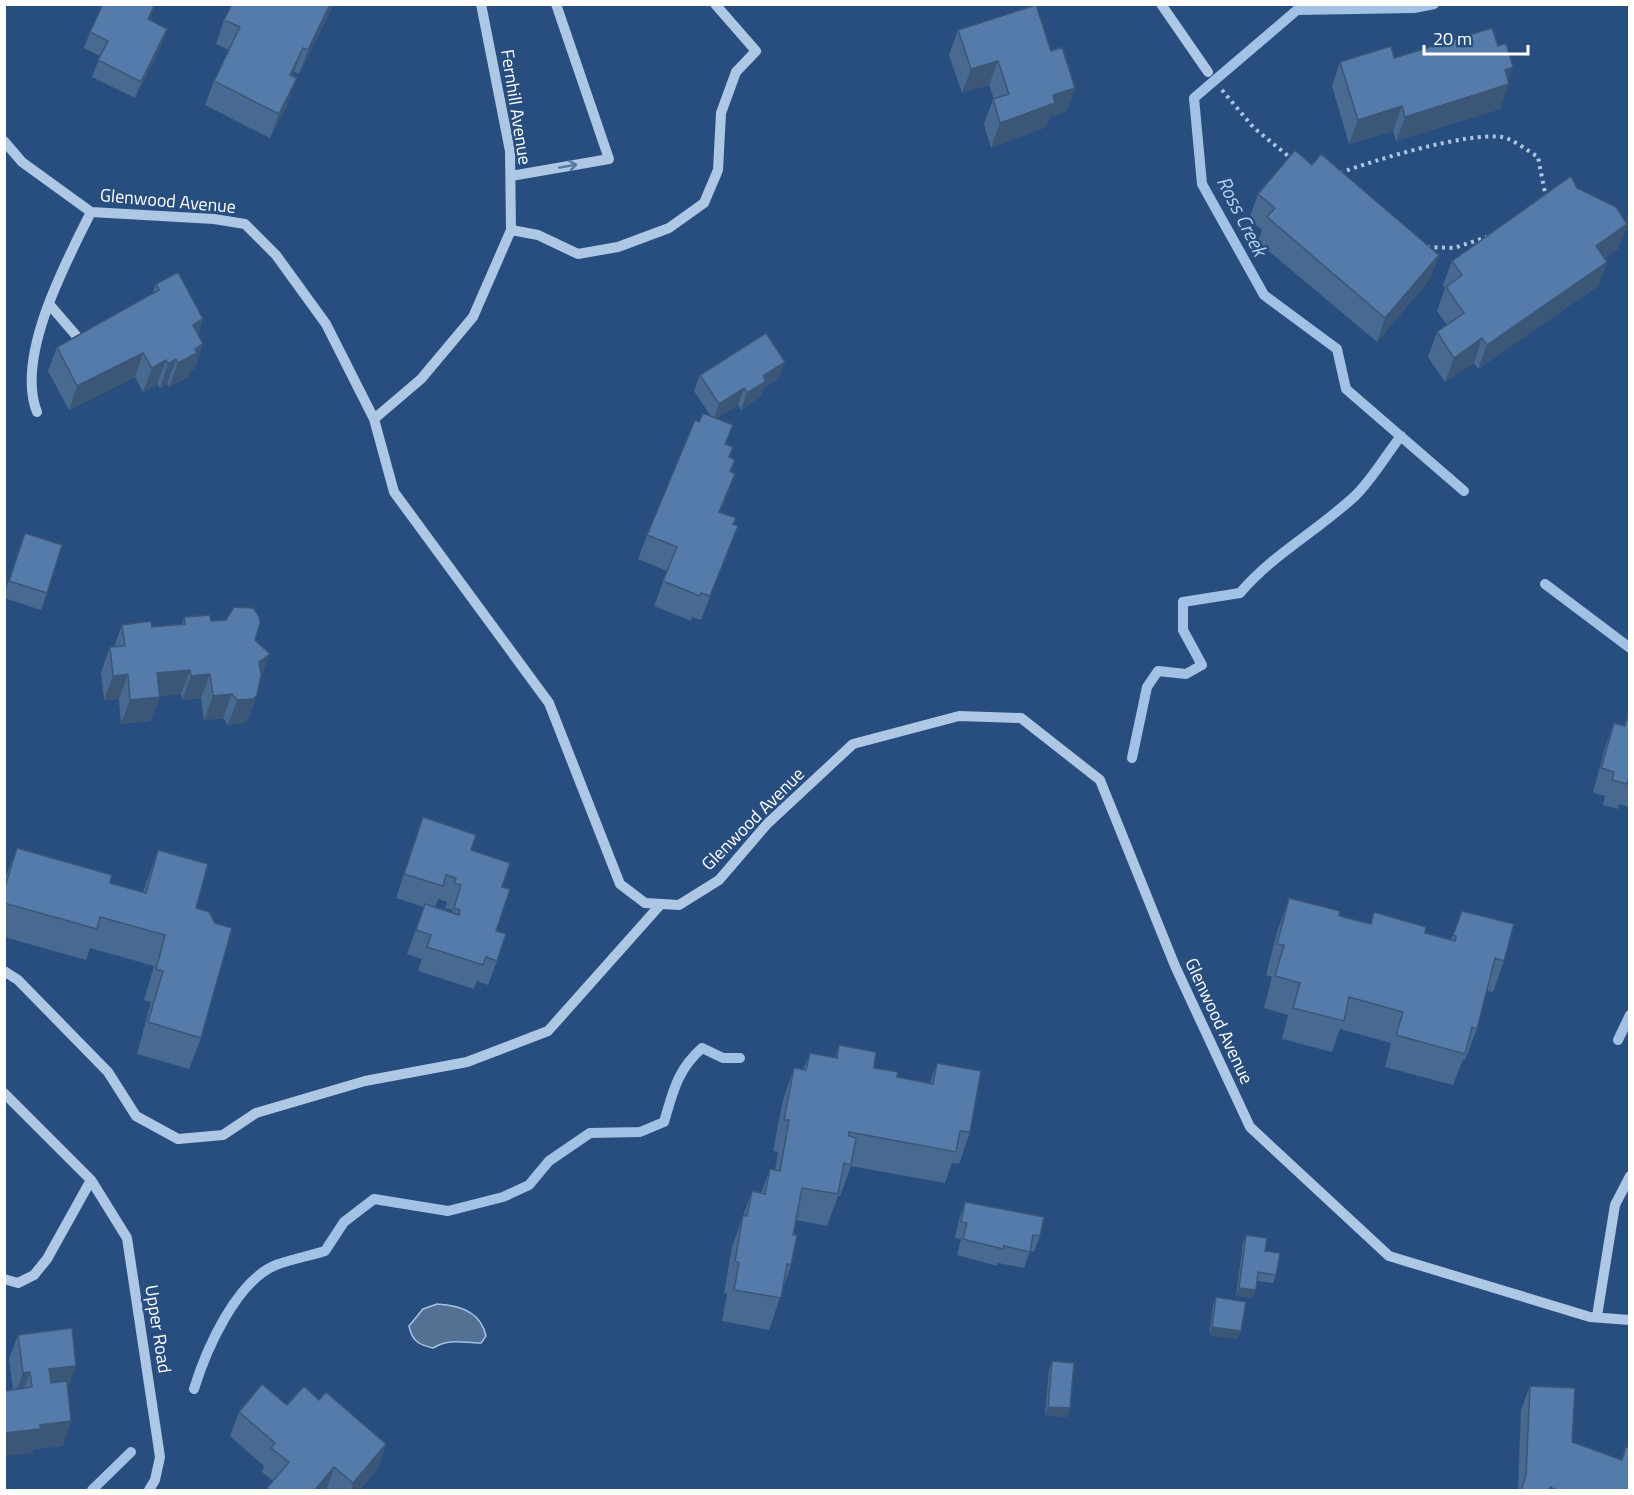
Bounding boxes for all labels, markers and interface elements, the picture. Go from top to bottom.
scale bar [1424,18,1528,56]
text: 20 m [1433,25,1472,52]
street label: Fernhill Avenue [494,47,539,166]
one-way arrow [558,160,578,171]
water label: Ross Creek [1209,170,1277,263]
street label: Glenwood Avenue [99,181,237,220]
street label: Glenwood Avenue [695,761,810,876]
street label: Glenwood Avenue [1178,953,1260,1088]
street label: Upper Road [138,1283,179,1375]

